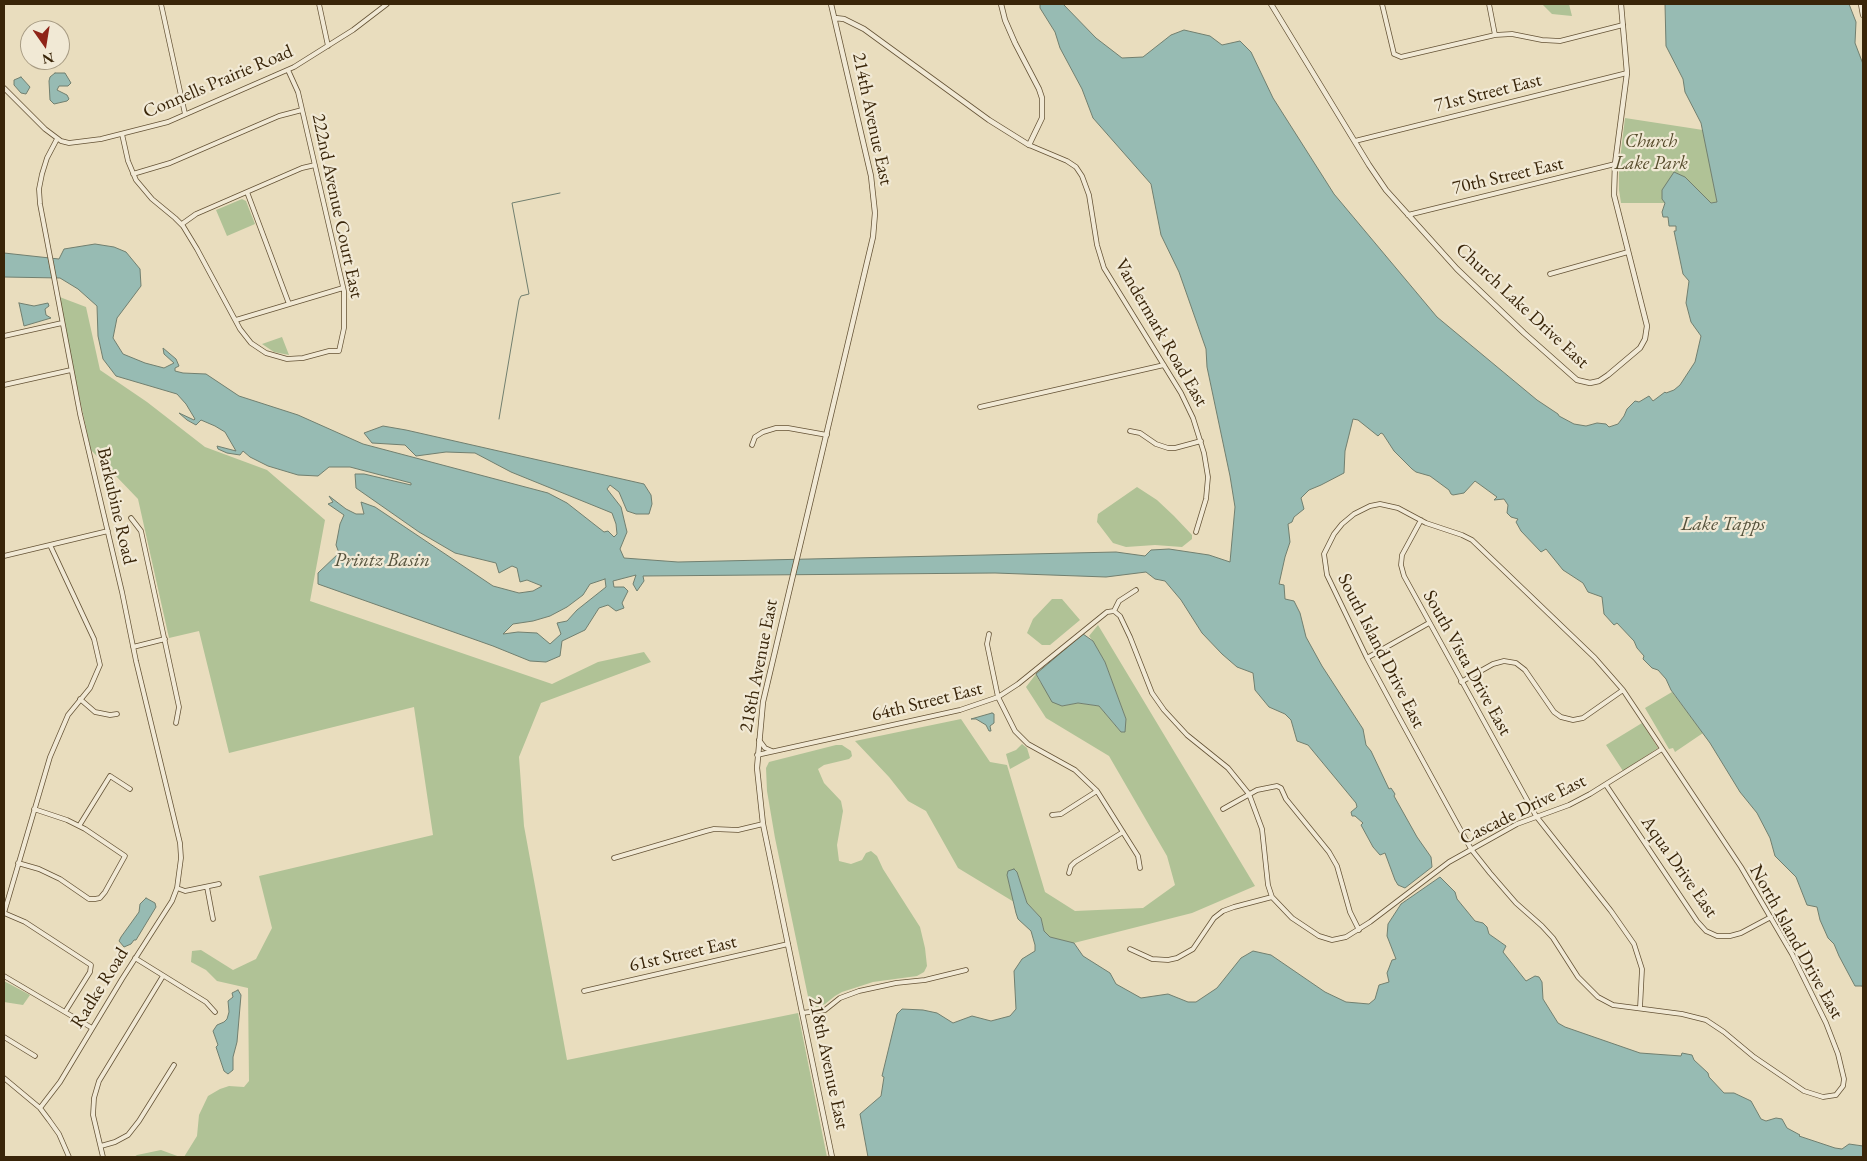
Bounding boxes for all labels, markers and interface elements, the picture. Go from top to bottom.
north arrow [20,20,70,70]
street label: Connells Prairie Road [140,40,296,124]
text: N [41,49,56,69]
street label: 214th Avenue East [847,51,897,187]
street label: 71st Street East [1432,69,1544,117]
street label: 222nd Avenue Court East [306,112,368,300]
park label: Church Lake Park [1614,131,1688,175]
street label: 70th Street East [1450,152,1566,200]
street label: Church Lake Drive East [1451,238,1593,374]
street label: Vandermark Road East [1109,255,1213,411]
street label: Barkubine Road [91,445,141,567]
water label: Lake Tapps [1681,513,1765,537]
water label: Printz Basin [334,549,430,573]
street label: South Island Drive East [1332,570,1430,732]
street label: South Vista Drive East [1418,586,1516,740]
street label: 218th Avenue East [735,597,783,735]
street label: 64th Street East [869,677,985,727]
street label: Cascade Drive East [1456,770,1590,850]
street label: Aqua Drive East [1636,812,1722,922]
street label: North Island Drive East [1744,861,1848,1023]
street label: 61st Street East [627,931,739,977]
street label: Radke Road [66,944,134,1032]
street label: 218th Avenue East [803,995,853,1131]

